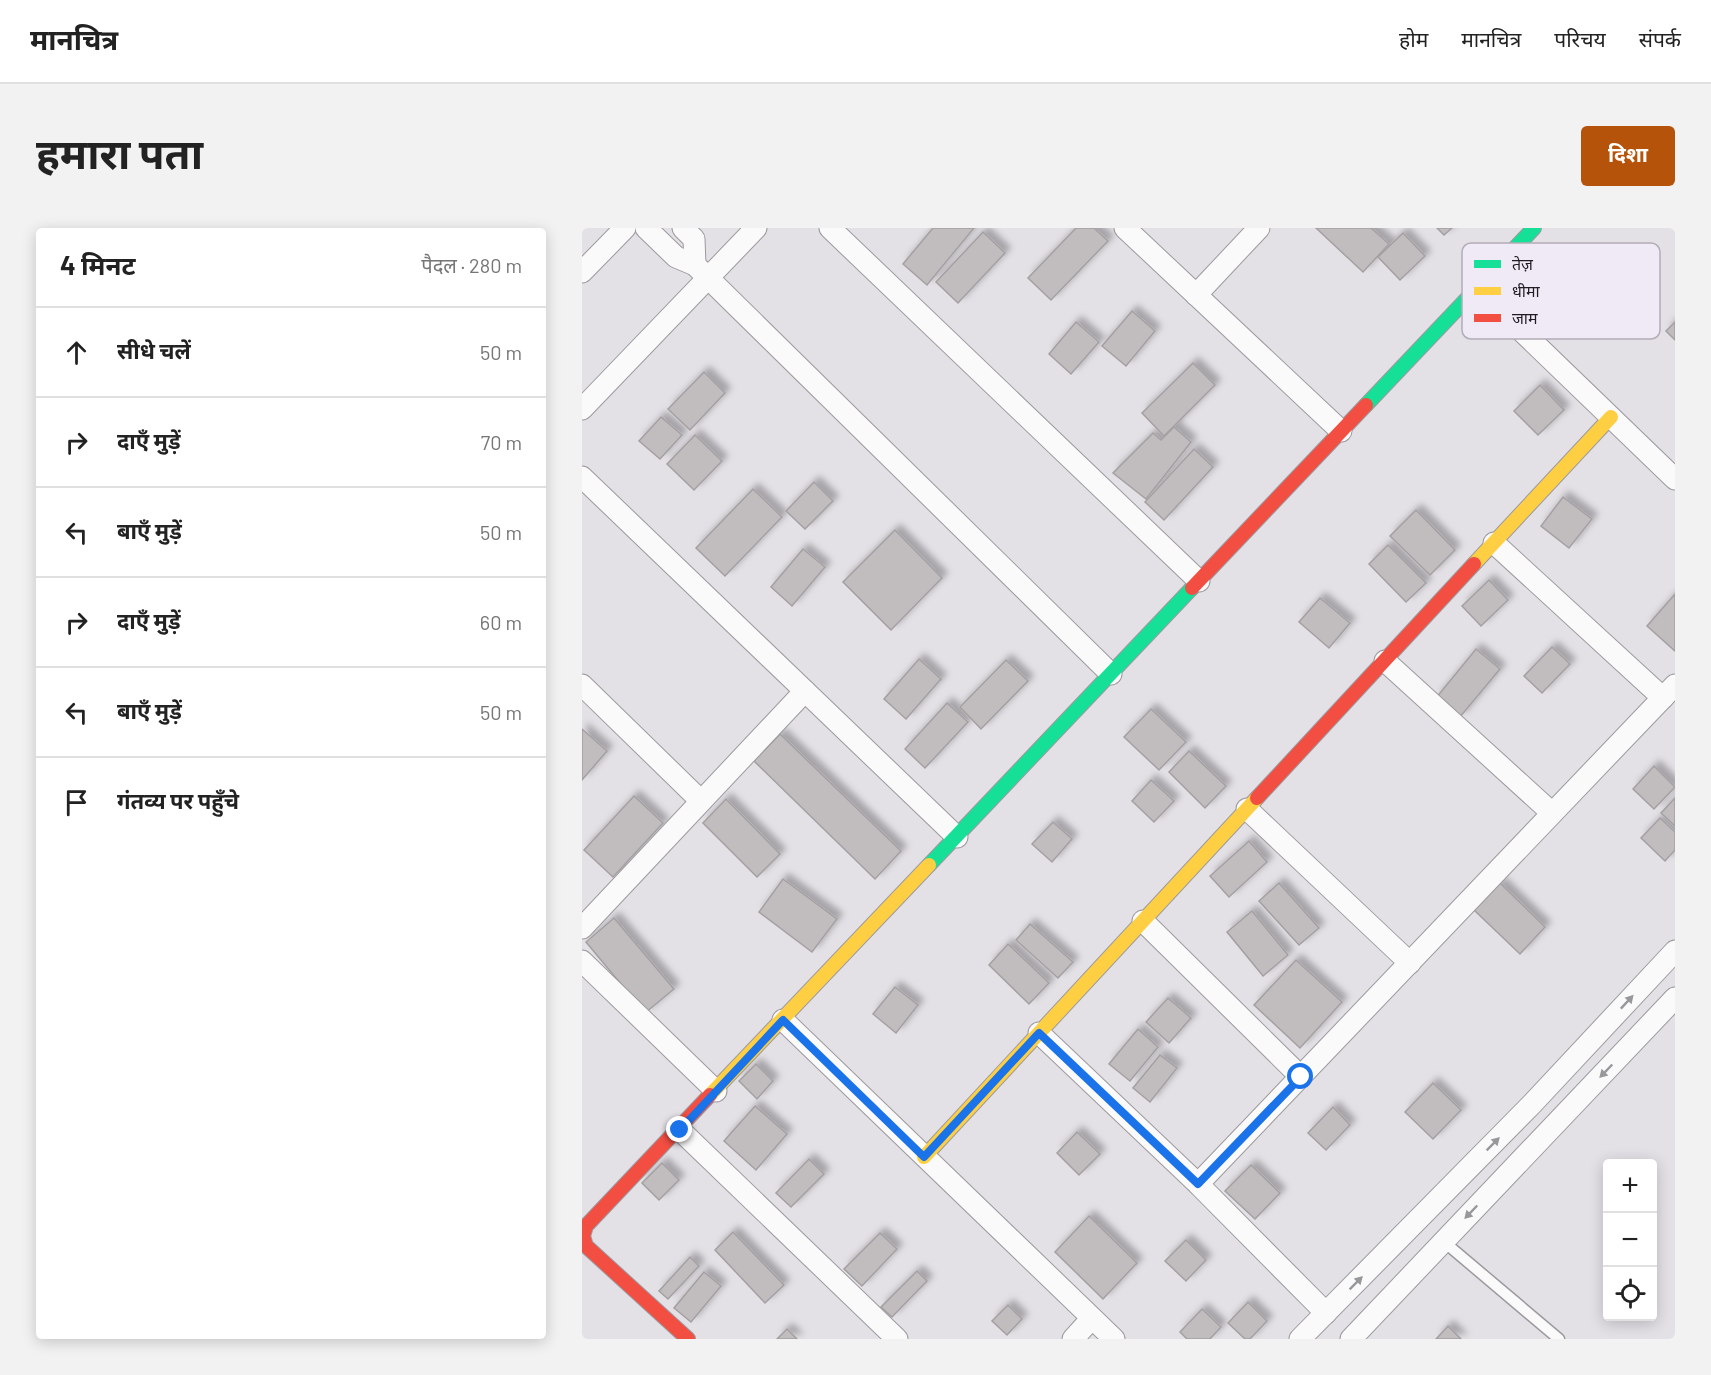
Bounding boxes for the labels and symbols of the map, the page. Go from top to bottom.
legend [1462,243,1660,339]
text: तेज़ [1512,254,1534,273]
text: धीमा [1512,281,1541,300]
text: जाम [1512,308,1538,327]
one-way arrow [1620,995,1634,1010]
route start [1287,1063,1313,1089]
one-way arrow [1599,1063,1613,1077]
route end [666,1116,692,1142]
one-way arrow [1486,1136,1500,1151]
one-way arrow [1464,1204,1478,1219]
one-way arrow [1349,1276,1363,1290]

